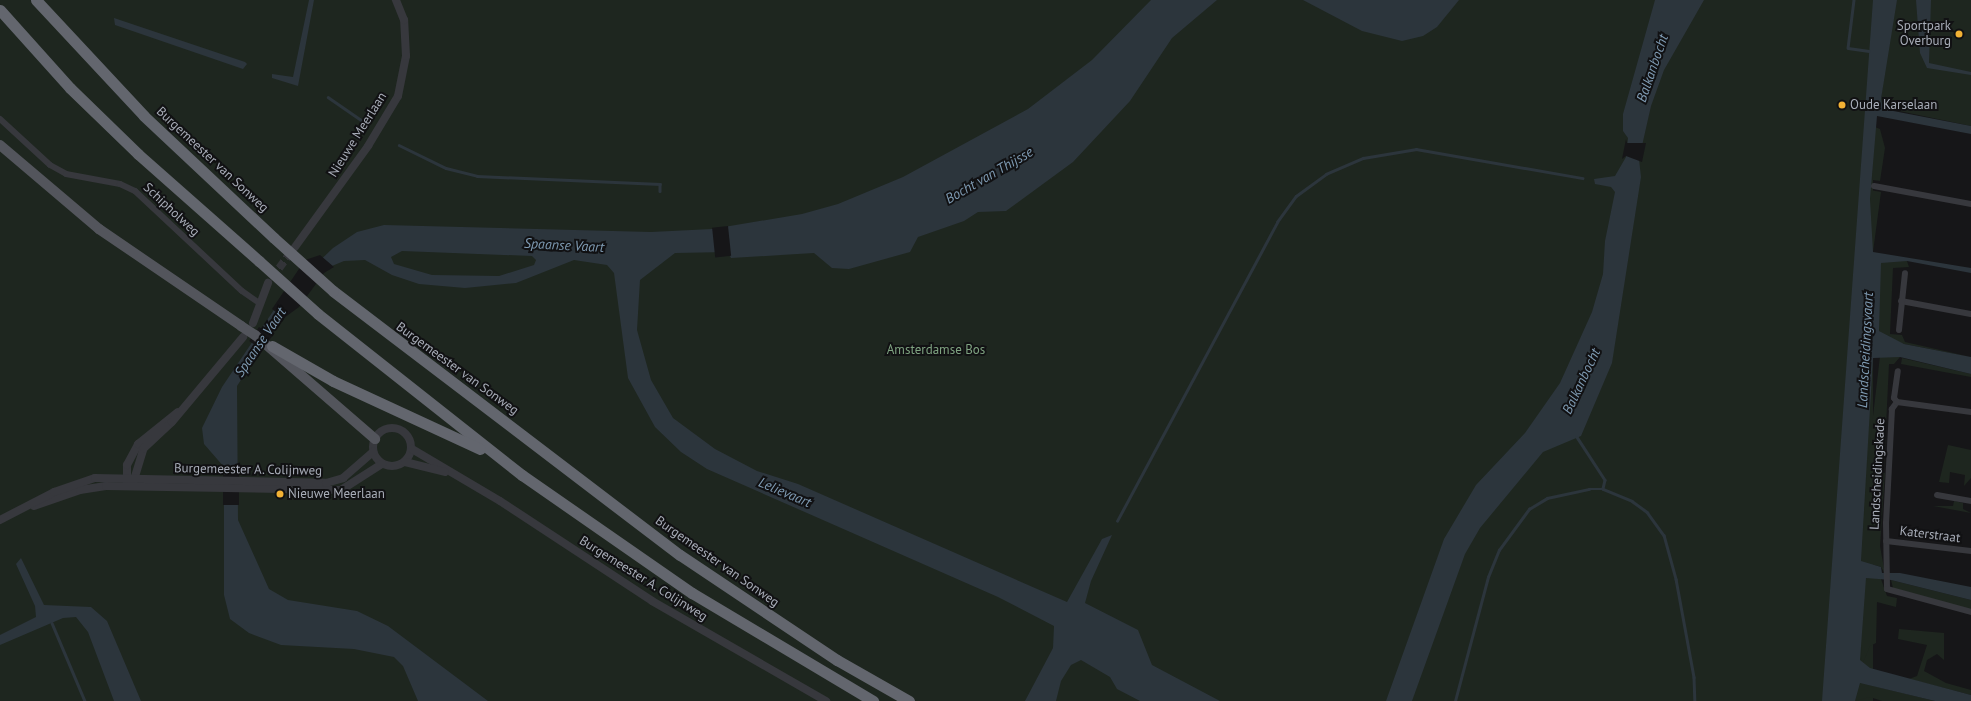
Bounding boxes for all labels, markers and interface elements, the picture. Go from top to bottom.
place label: Sportpark Overburg [1897,19,1951,50]
marker: Sportpark Overburg [1954,29,1964,39]
water label: Balkanbocht [1633,32,1671,104]
street label: Nieuwe Meerlaan [326,90,390,180]
place label: Oude Karselaan [1850,97,1937,113]
marker: Oude Karselaan [1837,100,1847,110]
street label: Burgemeester van Sonweg [153,104,271,216]
water label: Bocht van Thijsse [942,143,1036,207]
street label: Schipholweg [140,180,202,240]
water label: Spaanse Vaart [523,235,605,255]
water label: Landscheidingsvaart [1854,292,1876,408]
water label: Spaanse Vaart [231,304,289,380]
street label: Burgemeester van Sonweg [393,319,521,419]
park label: Amsterdamse Bos [887,342,985,358]
water label: Balkanbocht [1559,346,1603,416]
street label: Landscheidingskade [1867,418,1889,530]
street label: Burgemeester A. Colijnweg [173,461,323,479]
water label: Lelievaart [756,473,814,511]
place label: Nieuwe Meerlaan [288,486,385,502]
marker: Nieuwe Meerlaan [275,489,285,499]
street label: Burgemeester van Sonweg [652,513,782,611]
street label: Katerstraat [1899,524,1961,546]
street label: Burgemeester A. Colijnweg [576,533,710,625]

